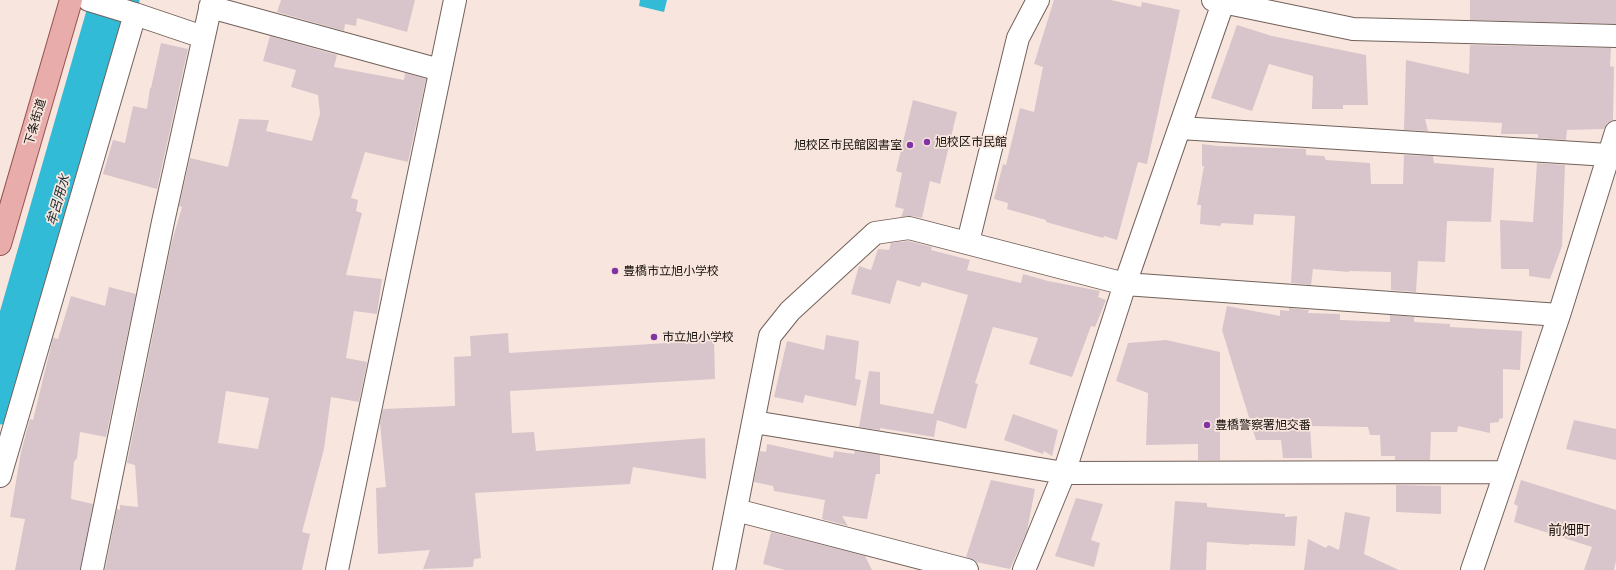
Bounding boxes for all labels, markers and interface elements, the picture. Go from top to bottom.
street label: 下条街道 [21,97,49,147]
place label: 旭校区市民館 [935,135,1007,149]
marker: 旭校区市民館 [922,137,932,147]
place label: 旭校区市民館図書室 [794,138,902,152]
marker: 旭校区市民館図書室 [905,140,915,150]
water label: 牟呂用水 [43,173,73,227]
place label: 豊橋市立旭小学校 [623,264,719,278]
marker: 豊橋市立旭小学校 [610,266,620,276]
place label: 市立旭小学校 [662,330,734,344]
marker: 市立旭小学校 [649,332,659,342]
place label: 豊橋警察署旭交番 [1215,418,1311,432]
marker: 豊橋警察署旭交番 [1202,420,1212,430]
district label: 前畑町 [1548,522,1590,538]

